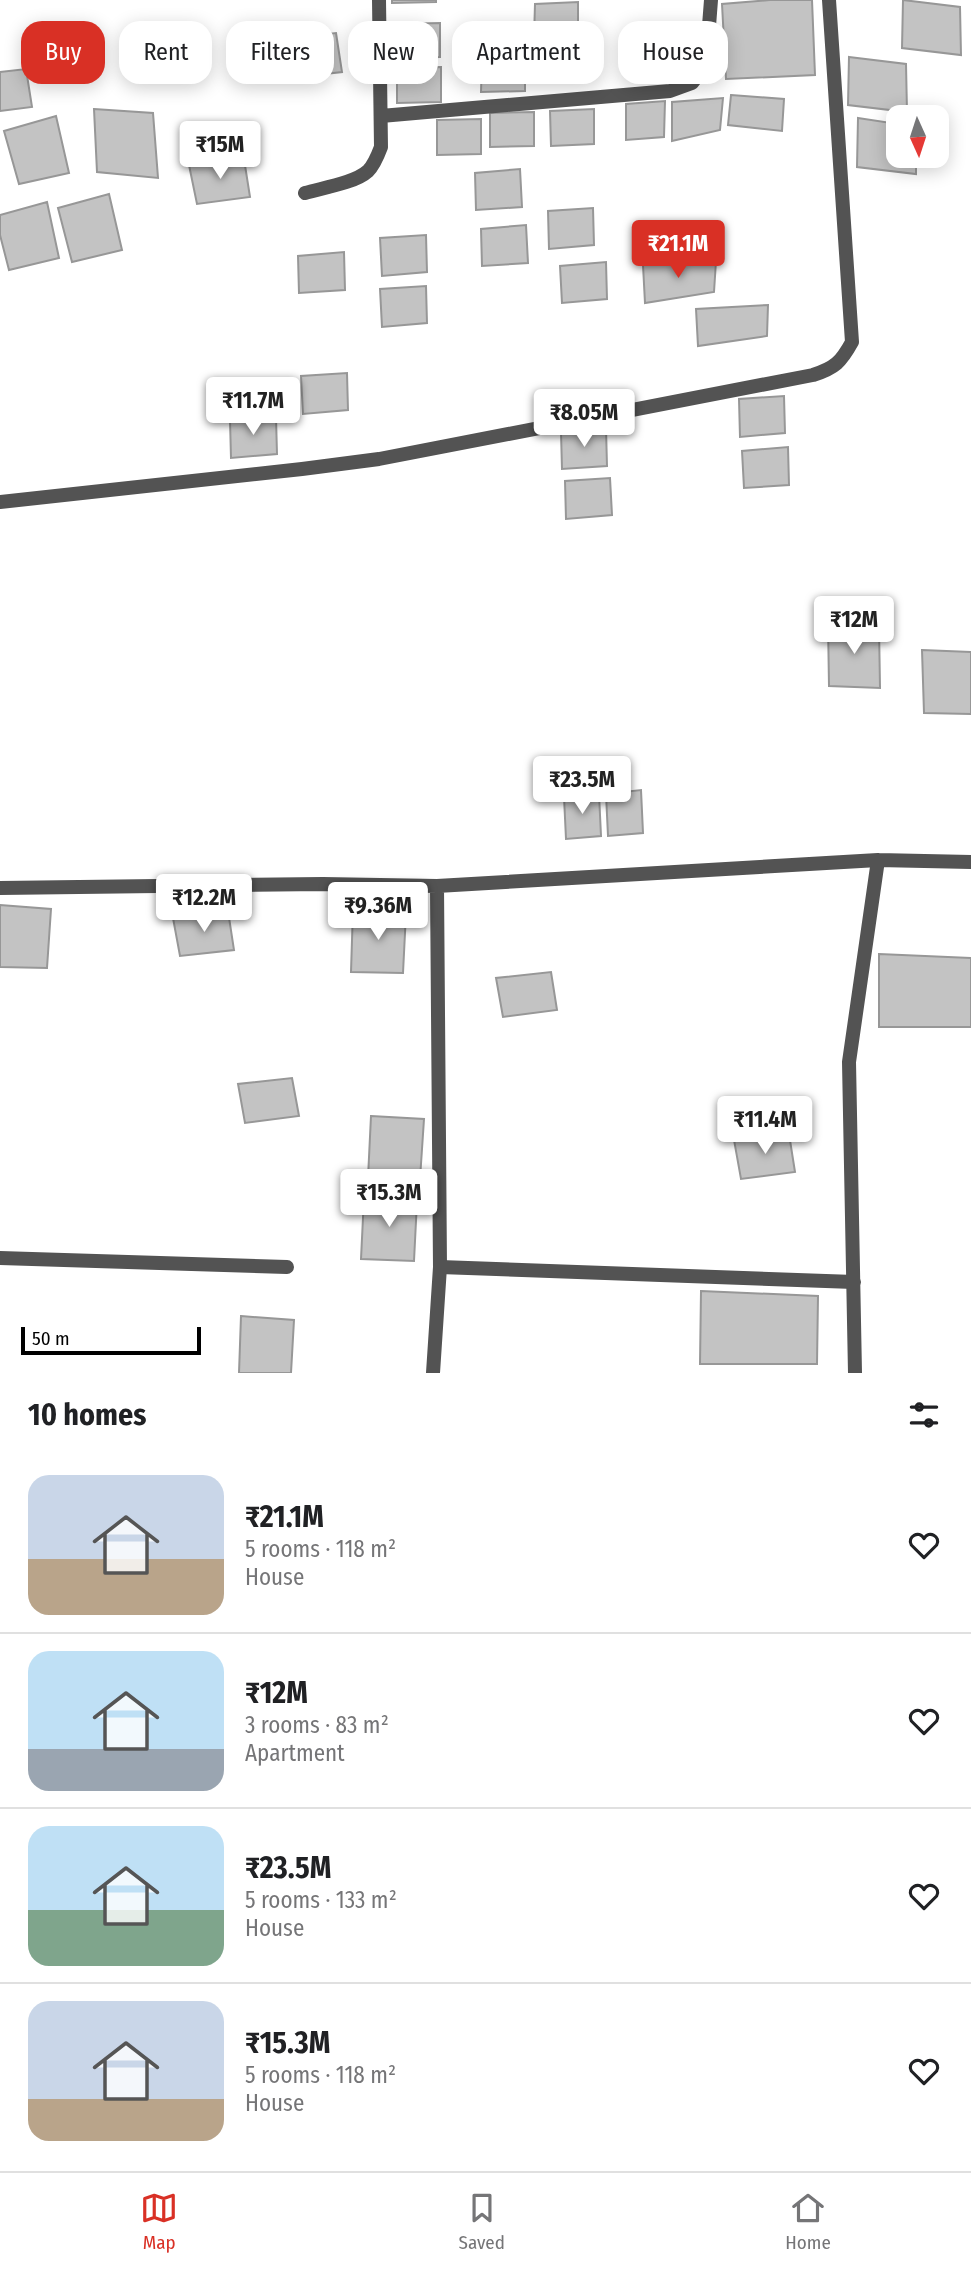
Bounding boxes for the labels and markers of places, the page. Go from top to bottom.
pin: ₹15M [179,122,261,181]
pin: ₹21.1M [621,220,735,280]
pin: ₹11.7M [196,378,310,437]
pin: ₹8.05M [527,390,641,449]
pin: ₹12M [813,596,895,656]
pin: ₹23.5M [525,756,639,816]
pin: ₹12.2M [147,874,261,934]
pin: ₹9.36M [321,883,435,942]
pin: ₹11.4M [708,1096,822,1156]
pin: ₹15.3M [332,1170,446,1229]

